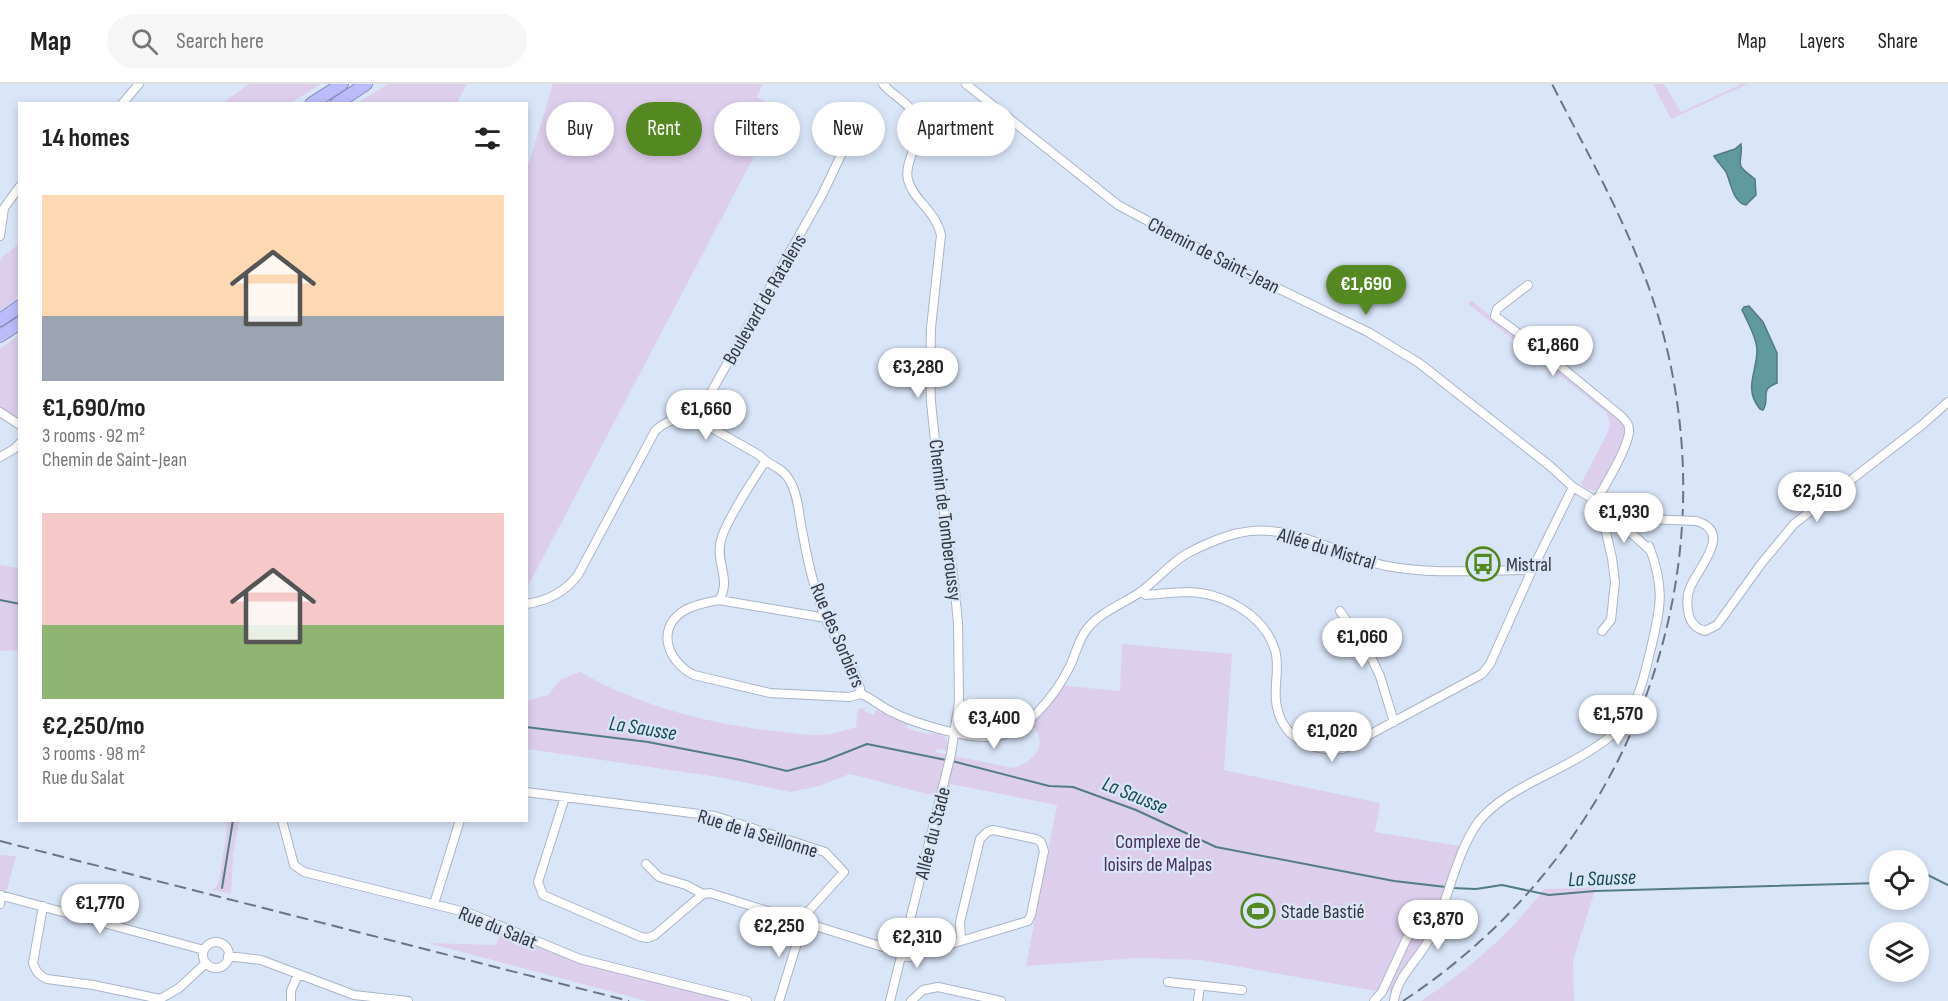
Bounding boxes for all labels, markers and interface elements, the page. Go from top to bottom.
search box [107,14,527,68]
text: Map [30,25,71,58]
icon: search [128,25,161,58]
text: Search here [176,28,264,55]
text: Map [1737,29,1766,54]
text: Layers [1799,29,1845,54]
text: Share [1878,29,1918,54]
chip: Buy [546,102,614,156]
chip: Rent [626,102,702,156]
chip: Filters [714,102,800,156]
chip: New [812,102,885,156]
chip: Apartment [897,102,1015,156]
icon: filters [471,122,504,155]
text: 14 homes [42,123,130,154]
street label: Chemin de Saint-Jean [1144,212,1284,299]
street label: Boulevard de Ratalens [718,230,812,369]
icon: home [219,234,327,342]
pin: €1,690 [1317,265,1415,316]
text: €1,690 [1340,272,1392,296]
pin: €1,860 [1504,326,1602,377]
text: €1,860 [1527,333,1579,357]
pin: €3,280 [869,348,967,399]
text: €3,280 [892,355,944,379]
pin: €1,660 [657,390,755,441]
text: €1,690/mo [42,393,146,424]
text: €1,660 [680,397,732,421]
text: 3 rooms · 92 m² [42,424,145,448]
street label: Chemin de Tomberoussy [923,438,967,602]
text: Chemin de Saint-Jean [42,448,187,472]
pin: €2,510 [1768,472,1866,523]
text: €2,510 [1792,479,1842,503]
pin: €1,930 [1575,493,1673,544]
text: €1,930 [1598,500,1650,524]
street label: Allée du Mistral [1274,522,1379,575]
bus stop icon: Mistral [1465,546,1501,582]
icon: home [219,552,327,660]
place label: Mistral [1506,553,1552,577]
street label: Rue des Sorbiers [804,580,870,691]
pin: €1,060 [1313,618,1411,669]
text: €1,060 [1336,625,1388,649]
pin: €1,570 [1569,695,1667,746]
pin: €3,400 [945,699,1043,750]
text: €1,570 [1593,702,1643,726]
text: €3,400 [968,706,1020,730]
text: €2,250/mo [42,711,145,742]
water label: La Sausse [607,711,678,746]
pin: €1,020 [1283,712,1381,763]
text: €1,020 [1306,719,1358,743]
text: 3 rooms · 98 m² [42,742,146,766]
text: Rue du Salat [42,766,124,790]
water label: La Sausse [1099,771,1171,820]
street label: Allée du Stade [910,785,956,883]
street label: Rue de la Seillonne [695,804,821,864]
park label: Complexe de loisirs de Malpas [1104,830,1212,877]
map controls [1869,850,1929,982]
button: locate [1869,850,1929,910]
water label: La Sausse [1568,865,1636,892]
pin: €1,770 [51,884,149,935]
text: €1,770 [75,891,125,915]
sports icon: Stade Bastié [1240,893,1276,929]
place label: Stade Bastié [1281,900,1365,924]
pin: €3,870 [1389,900,1487,951]
street label: Rue du Salat [455,901,540,955]
pin: €2,250 [730,907,828,958]
text: €3,870 [1412,907,1464,931]
text: €2,250 [754,914,804,938]
pin: €2,310 [868,918,966,969]
button: layers [1869,922,1929,982]
text: €2,310 [892,925,942,949]

